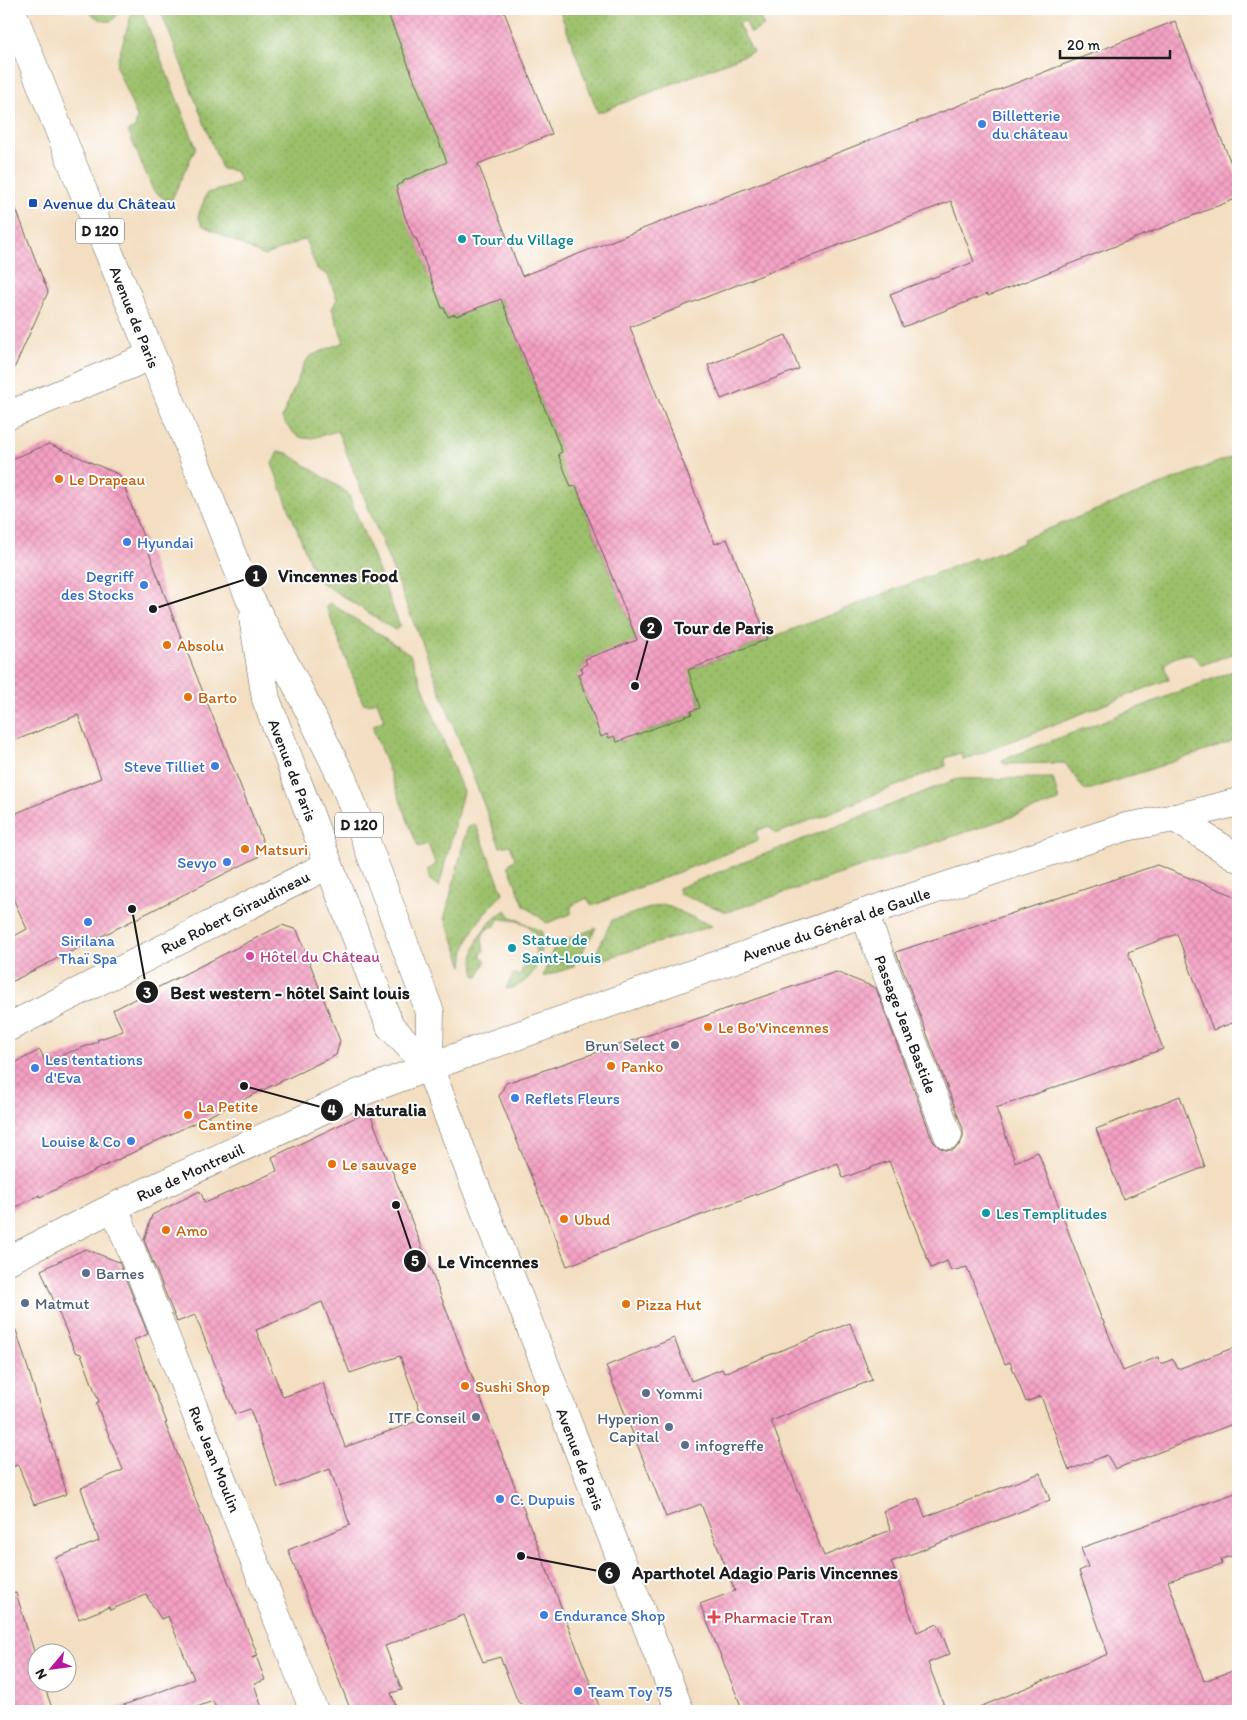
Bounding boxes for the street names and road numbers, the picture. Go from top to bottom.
road number: D 120 [76,218,124,244]
street label: Avenue de Paris [105,264,164,371]
street label: Avenue de Paris [264,716,321,824]
road number: D 120 [335,812,383,838]
street label: Rue Robert Giraudineau [158,867,313,958]
street label: Avenue du Général de Gaulle [740,883,933,966]
street label: Passage Jean Bastide [870,952,941,1096]
street label: Rue de Montreuil [133,1139,248,1206]
street label: Rue Jean Moulin [185,1403,245,1515]
street label: Avenue de Paris [552,1405,609,1513]

